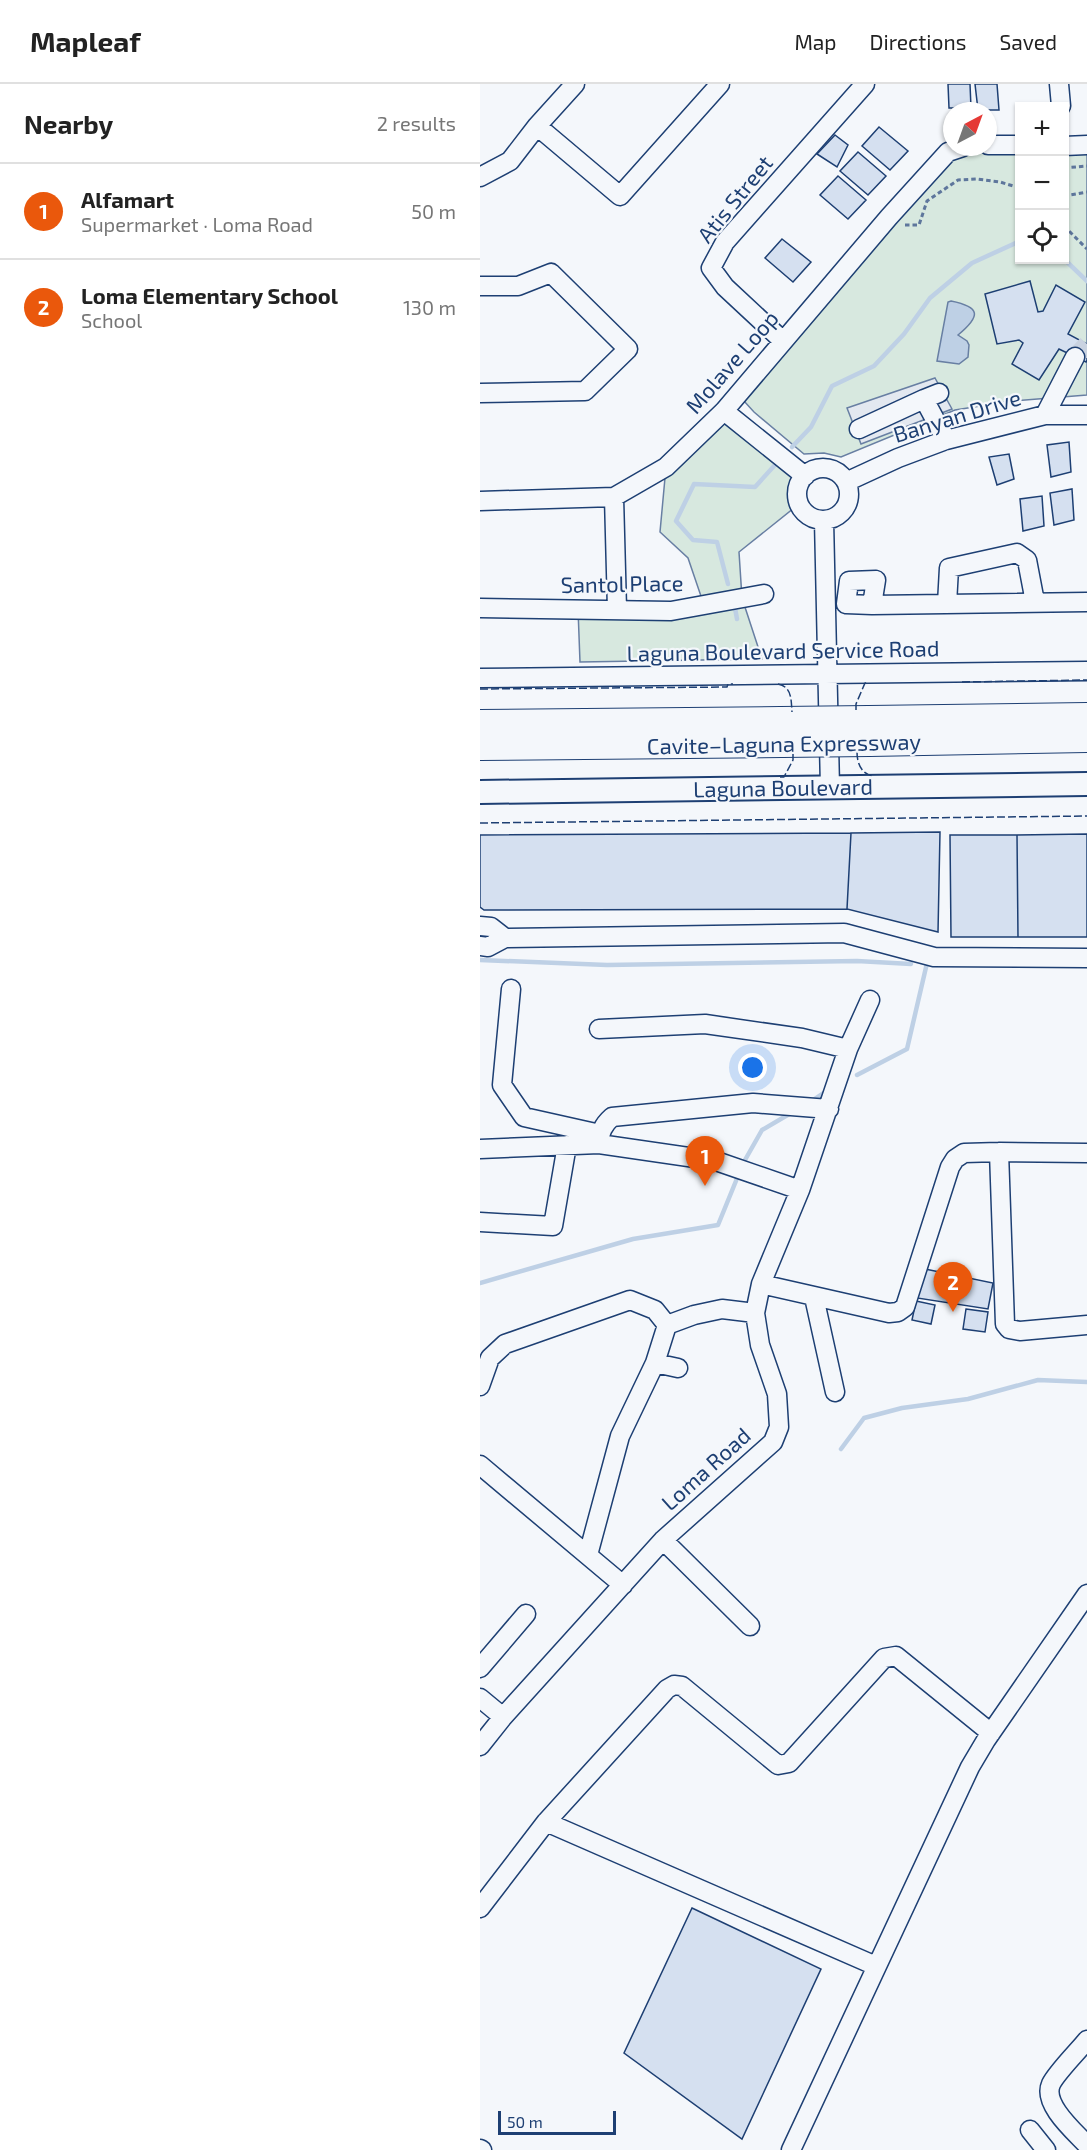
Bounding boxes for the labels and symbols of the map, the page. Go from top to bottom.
north arrow [943,102,997,156]
street label: Atis Street [691,150,777,247]
street label: Molave Loop [680,305,783,418]
street label: Banyan Drive [890,383,1024,447]
street label: Santol Place [560,569,684,597]
street label: Laguna Boulevard Service Road [626,634,940,666]
street label: Cavite–Laguna Expressway [647,728,922,758]
street label: Laguna Boulevard [693,772,873,802]
your location [738,1053,767,1082]
pin: 1 [686,1136,724,1186]
pin: 2 [934,1262,972,1312]
street label: Loma Road [656,1422,755,1515]
scale bar [498,2108,616,2136]

